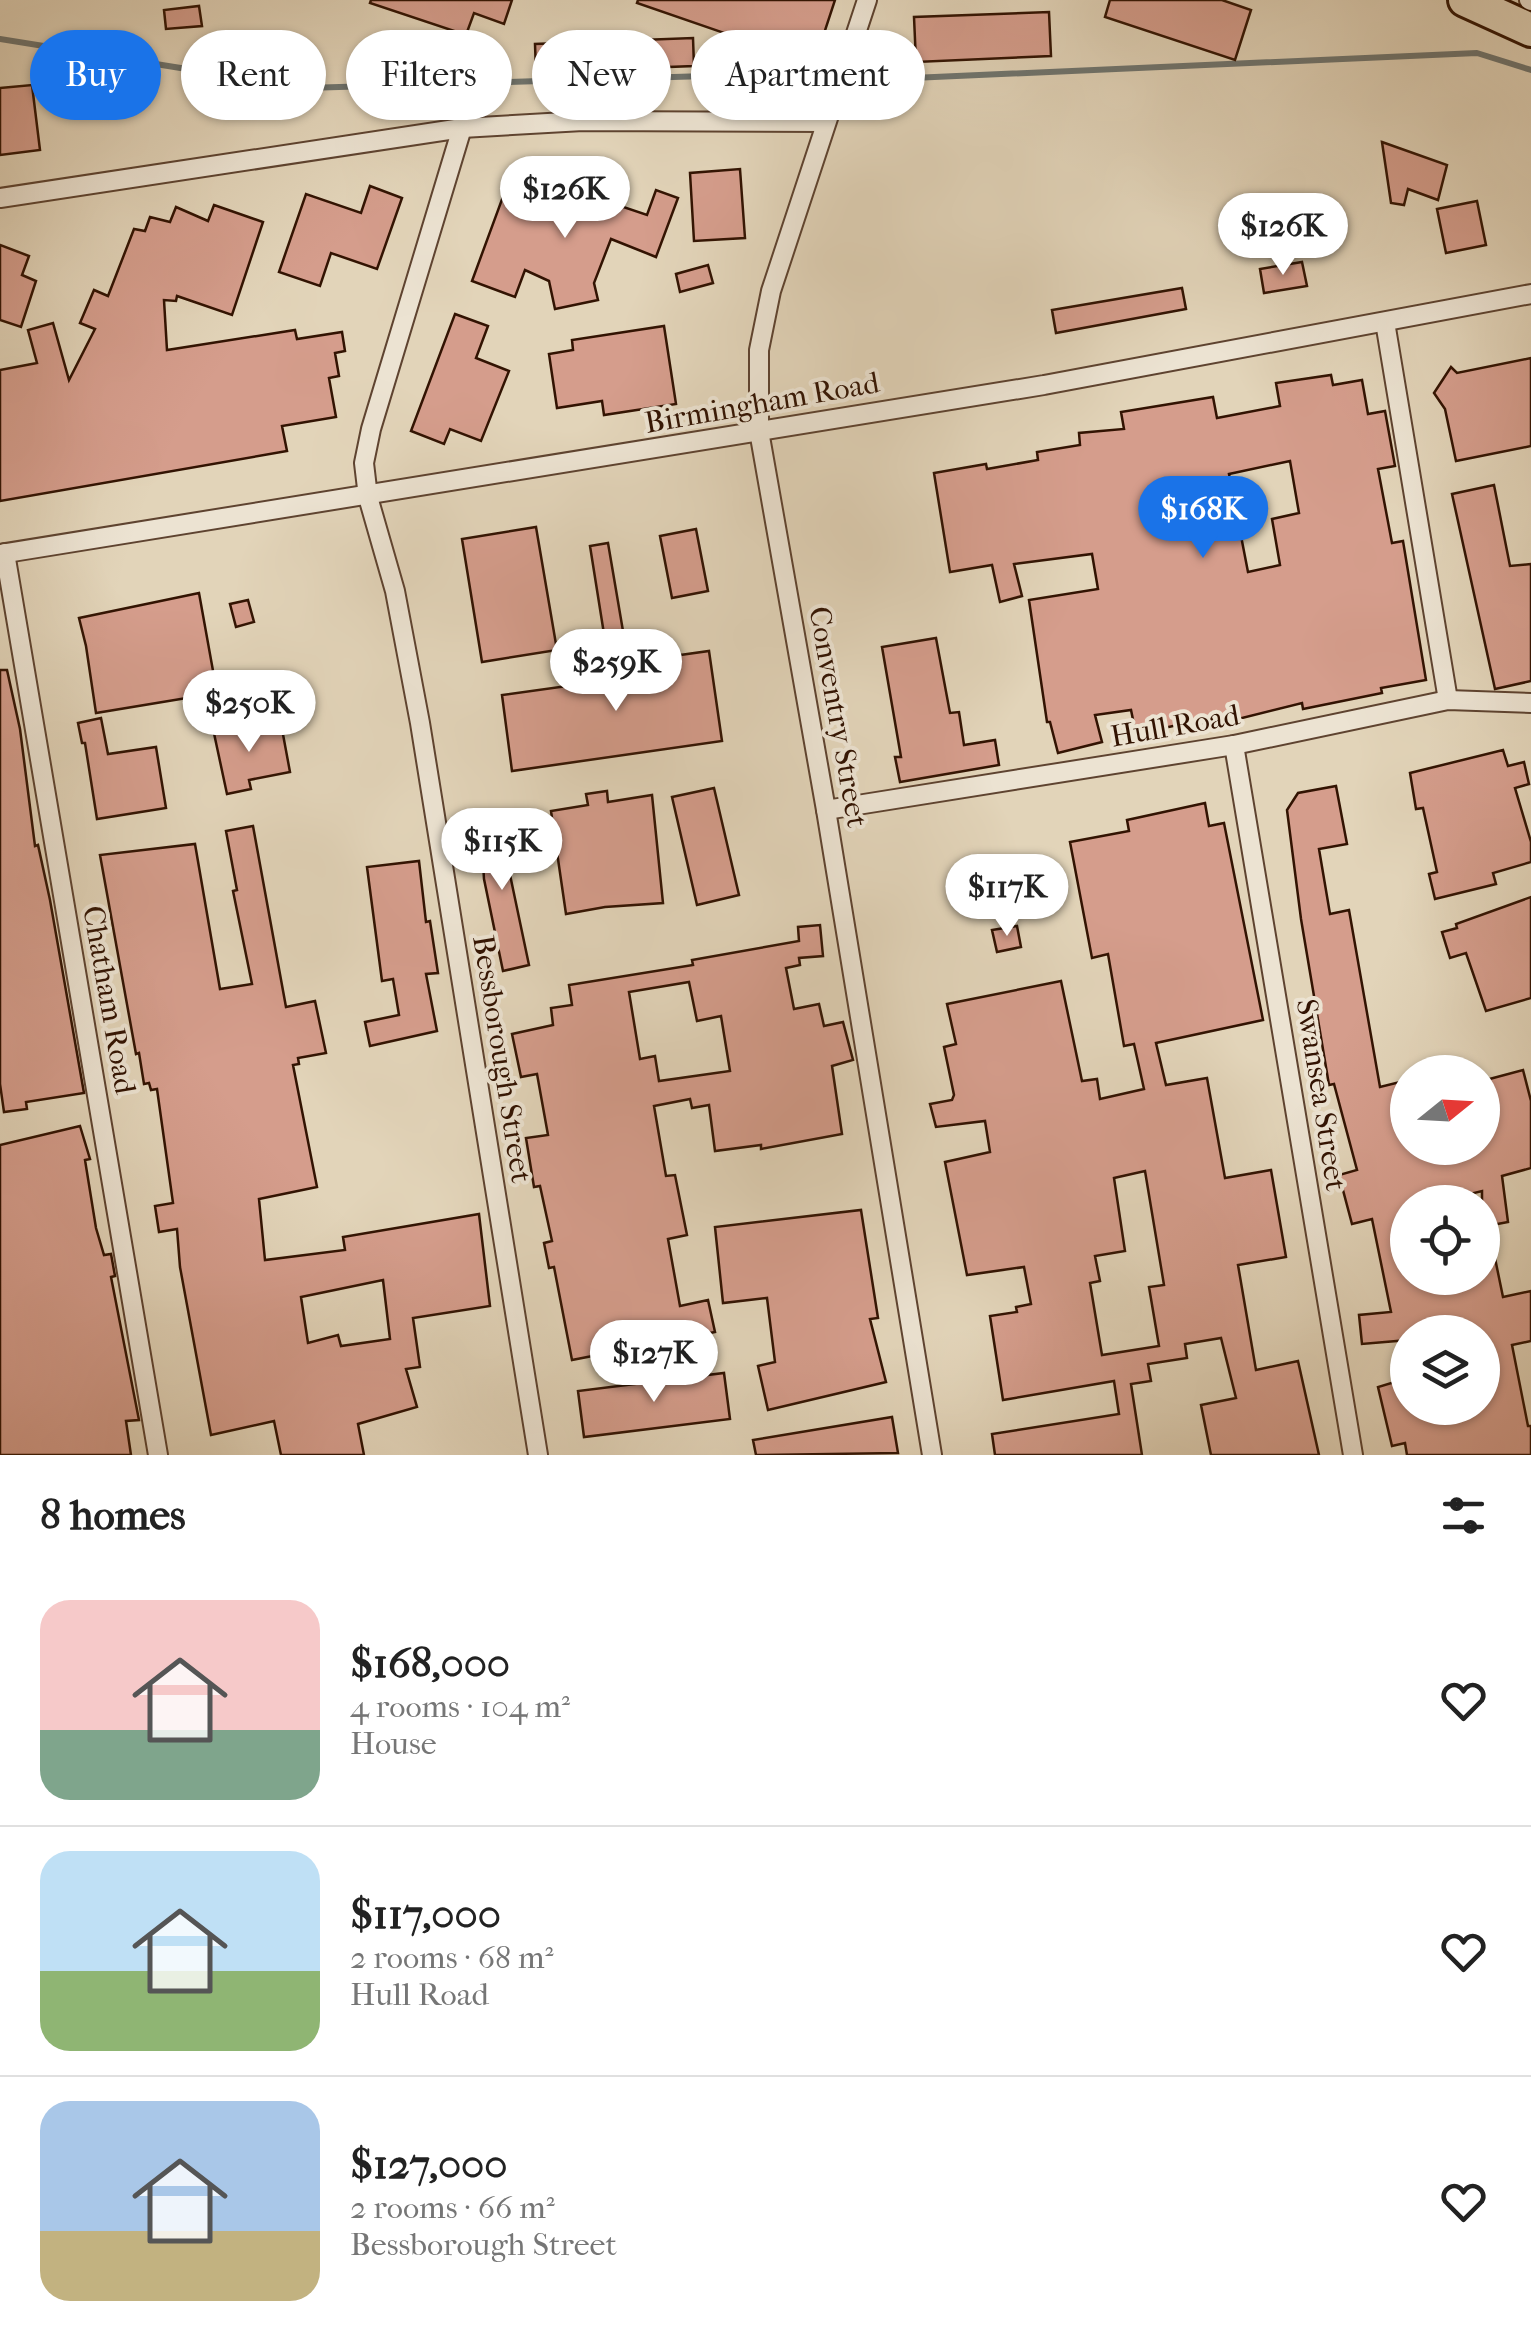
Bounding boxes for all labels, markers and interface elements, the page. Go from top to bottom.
chip: Buy [30,30,161,120]
chip: Rent [181,30,326,120]
chip: Filters [346,30,512,120]
chip: New [532,30,671,120]
chip: Apartment [691,30,925,120]
pin: $126K [495,156,635,241]
text: $126K [522,170,608,207]
pin: $126K [1213,193,1353,278]
text: $126K [1240,207,1326,244]
street label: Birmingham Road [642,365,883,441]
pin: $168K [1133,476,1273,561]
text: $168K [1160,490,1246,527]
street label: Conventry Street [801,604,875,830]
pin: $259K [546,629,686,714]
text: $259K [572,643,660,680]
pin: $250K [179,670,319,755]
text: $250K [205,684,293,721]
street label: Hull Road [1108,697,1243,755]
pin: $115K [432,808,572,893]
text: $115K [463,822,541,859]
pin: $117K [937,854,1077,939]
text: $117K [967,868,1047,905]
street label: Chatham Road [75,903,143,1097]
street label: Bessborough Street [465,933,539,1186]
street label: Swansea Street [1289,997,1353,1194]
north arrow [1390,1055,1500,1165]
map controls [1390,1055,1500,1425]
button: locate [1390,1185,1500,1295]
button: layers [1390,1315,1500,1425]
pin: $127K [584,1320,724,1405]
text: $127K [612,1334,696,1371]
icon: filters [1436,1488,1491,1543]
text: 8 homes [40,1491,186,1540]
text: $168,000 [350,1639,510,1688]
icon: home [120,1640,240,1760]
icon: heart [1436,1673,1491,1728]
text: 4 rooms · 104 m² [350,1688,570,1725]
text: House [350,1725,437,1762]
text: $117,000 [350,1890,501,1939]
icon: home [120,1891,240,2011]
icon: heart [1436,1924,1491,1979]
text: 2 rooms · 68 m² [350,1939,554,1976]
text: Hull Road [350,1976,489,2013]
text: $127,000 [350,2140,507,2189]
icon: home [120,2141,240,2261]
icon: heart [1436,2174,1491,2229]
text: 2 rooms · 66 m² [350,2189,555,2226]
text: Bessborough Street [350,2226,617,2263]

